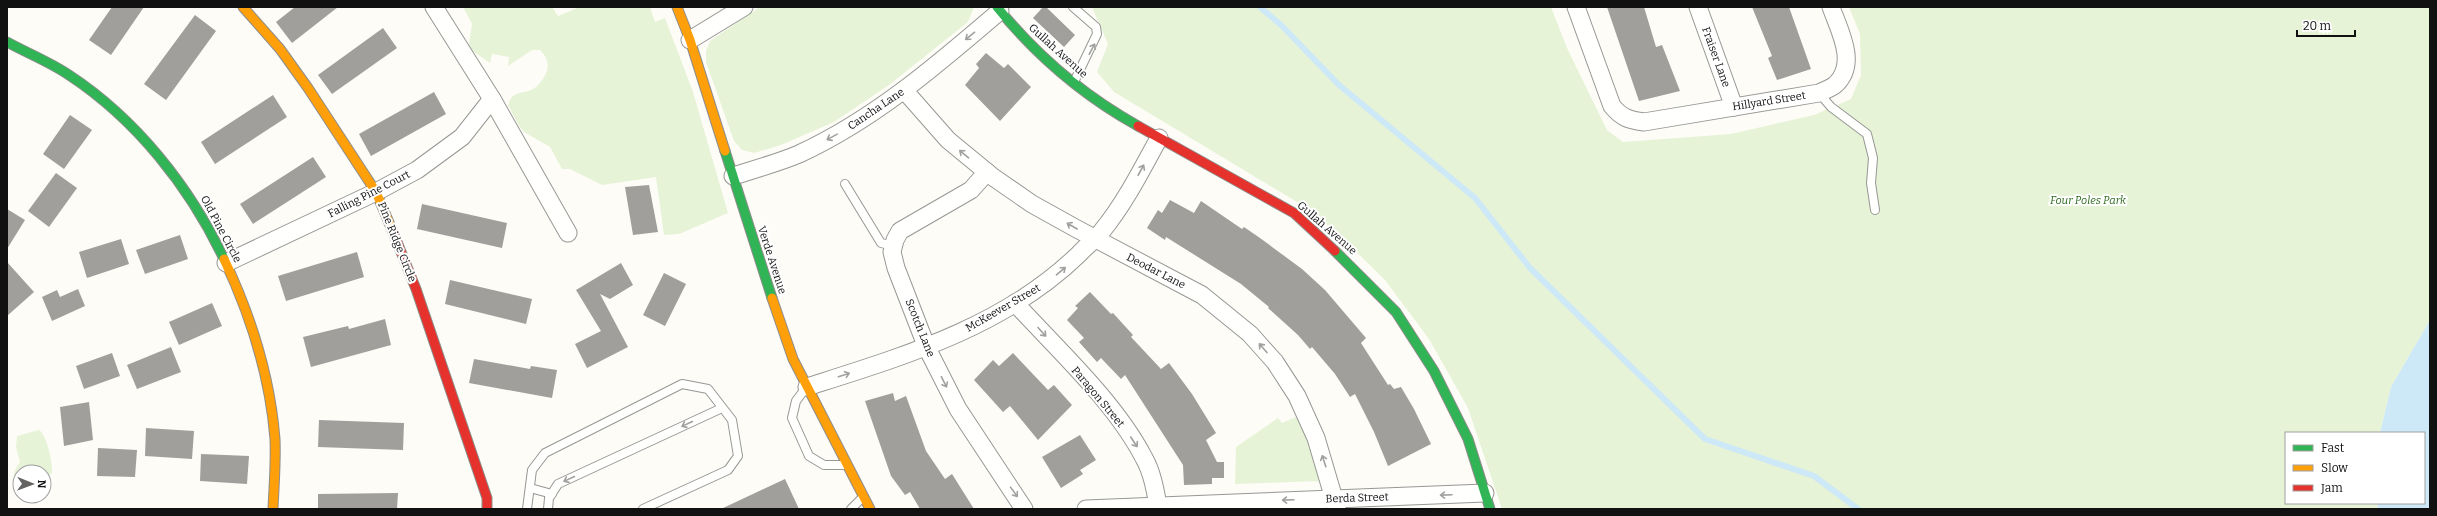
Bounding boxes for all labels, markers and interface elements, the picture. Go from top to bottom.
scale bar [2297,12,2355,38]
text: 20 m [2303,19,2332,33]
street label: Gullah Avenue [1026,21,1090,81]
street label: Fraiser Lane [1699,25,1733,89]
one-way arrow [965,32,976,40]
one-way arrow [1088,43,1096,55]
street label: Cancha Lane [845,85,907,133]
street label: Hillyard Street [1731,89,1807,113]
one-way arrow [826,134,838,142]
one-way arrow [959,149,970,158]
one-way arrow [1138,164,1146,176]
street label: Falling Pine Court [326,168,412,220]
street label: Old Pine Circle [198,193,244,265]
park label: Four Poles Park [2050,194,2127,207]
street label: Gullah Avenue [1295,199,1359,257]
street label: Pine Ridge Circle [375,200,419,284]
one-way arrow [1066,222,1078,230]
street label: Verde Avenue [755,224,789,296]
street label: Deodar Lane [1124,251,1188,291]
one-way arrow [1055,266,1066,275]
street label: McKeever Street [963,281,1043,335]
street label: Scotch Lane [902,297,938,359]
one-way arrow [1037,327,1046,337]
one-way arrow [1258,343,1267,353]
street label: Paragon Street [1069,364,1127,430]
one-way arrow [838,371,851,378]
one-way arrow [941,376,949,388]
one-way arrow [681,421,693,428]
legend [2285,432,2425,504]
one-way arrow [1130,436,1138,447]
text: Fast [2321,441,2345,455]
one-way arrow [1320,455,1327,468]
text: Slow [2321,461,2348,475]
north arrow [12,464,52,504]
one-way arrow [563,476,575,483]
text: N [35,480,48,489]
text: Jam [2320,481,2343,495]
one-way arrow [1010,487,1018,498]
street label: Berda Street [1325,490,1389,506]
one-way arrow [1440,491,1453,498]
one-way arrow [1282,496,1295,504]

